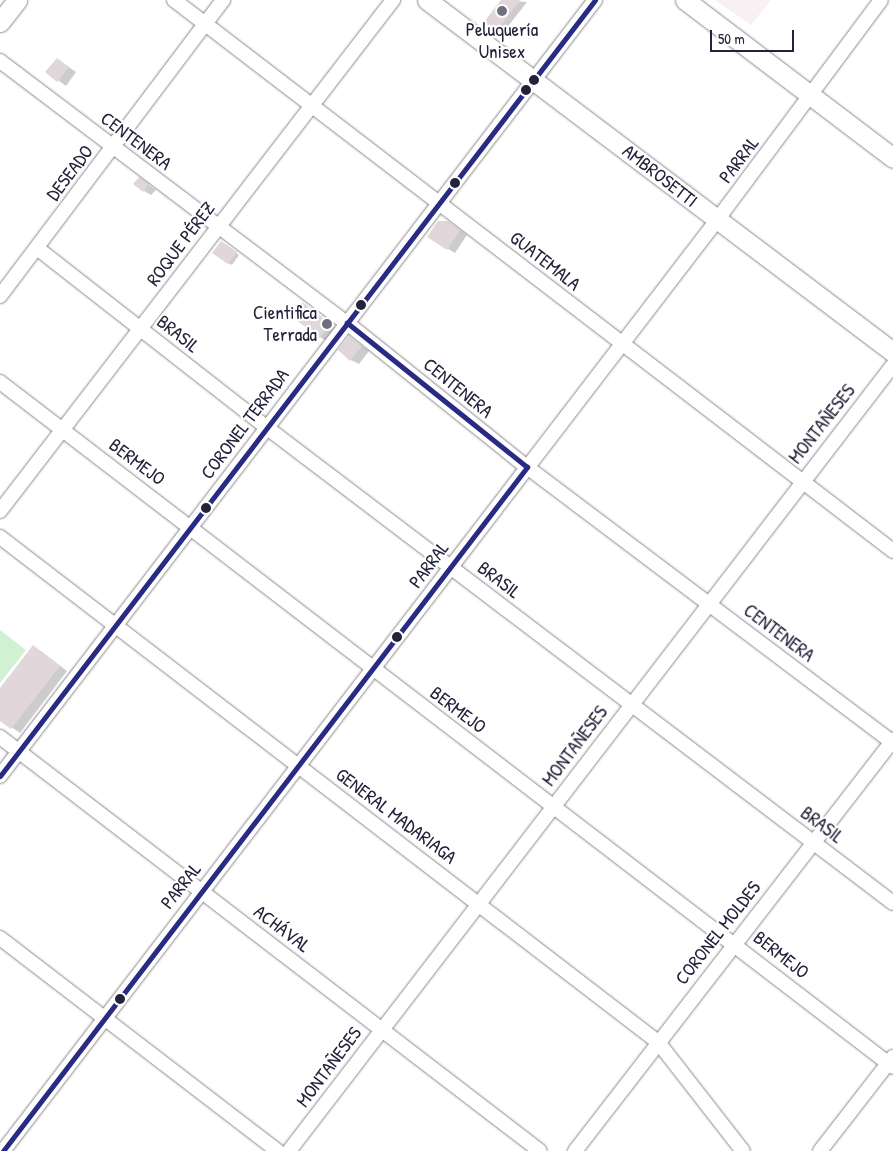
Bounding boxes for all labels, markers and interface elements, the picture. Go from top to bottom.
marker: Peluquería Unisex [496,5,508,17]
place label: Peluquería Unisex [466,19,538,63]
scale bar [713,20,797,52]
text: 50 m [718,28,745,49]
unlabelled marker [529,75,539,85]
unlabelled marker [521,85,531,95]
street label: CENTENERA [96,107,176,175]
street label: PARRAL [714,132,764,188]
street label: AMBROSETTI [618,140,702,212]
street label: DESEADO [42,141,98,205]
unlabelled marker [450,178,460,188]
street label: ROQUE PÉREZ [142,198,220,290]
street label: GUATEMALA [505,226,585,296]
unlabelled marker [356,300,366,310]
place label: Cientifica Terrada [253,302,317,346]
street label: BRASIL [152,310,204,358]
marker: Cientifica Terrada [321,318,333,330]
street label: CENTENERA [419,353,497,423]
street label: CORONEL TERRADA [196,364,294,484]
street label: MONTAÑESES [784,380,860,468]
street label: BERMEJO [105,434,169,490]
unlabelled marker [201,503,211,513]
street label: PARRAL [404,537,454,593]
street label: BRASIL [473,557,525,603]
street label: CENTENERA [739,599,819,667]
unlabelled marker [392,632,402,642]
street label: BERMEJO [426,682,490,738]
street label: MONTAÑESES [537,701,613,791]
street label: GENERAL MADARIAGA [331,763,461,869]
street label: BRASIL [796,802,848,848]
street label: PARRAL [156,858,206,914]
street label: CORONEL MOLDES [670,877,766,989]
street label: ACHÁVAL [249,900,315,958]
street label: BERMEJO [749,926,813,984]
unlabelled marker [115,994,125,1004]
street label: MONTAÑESES [291,1022,367,1112]

